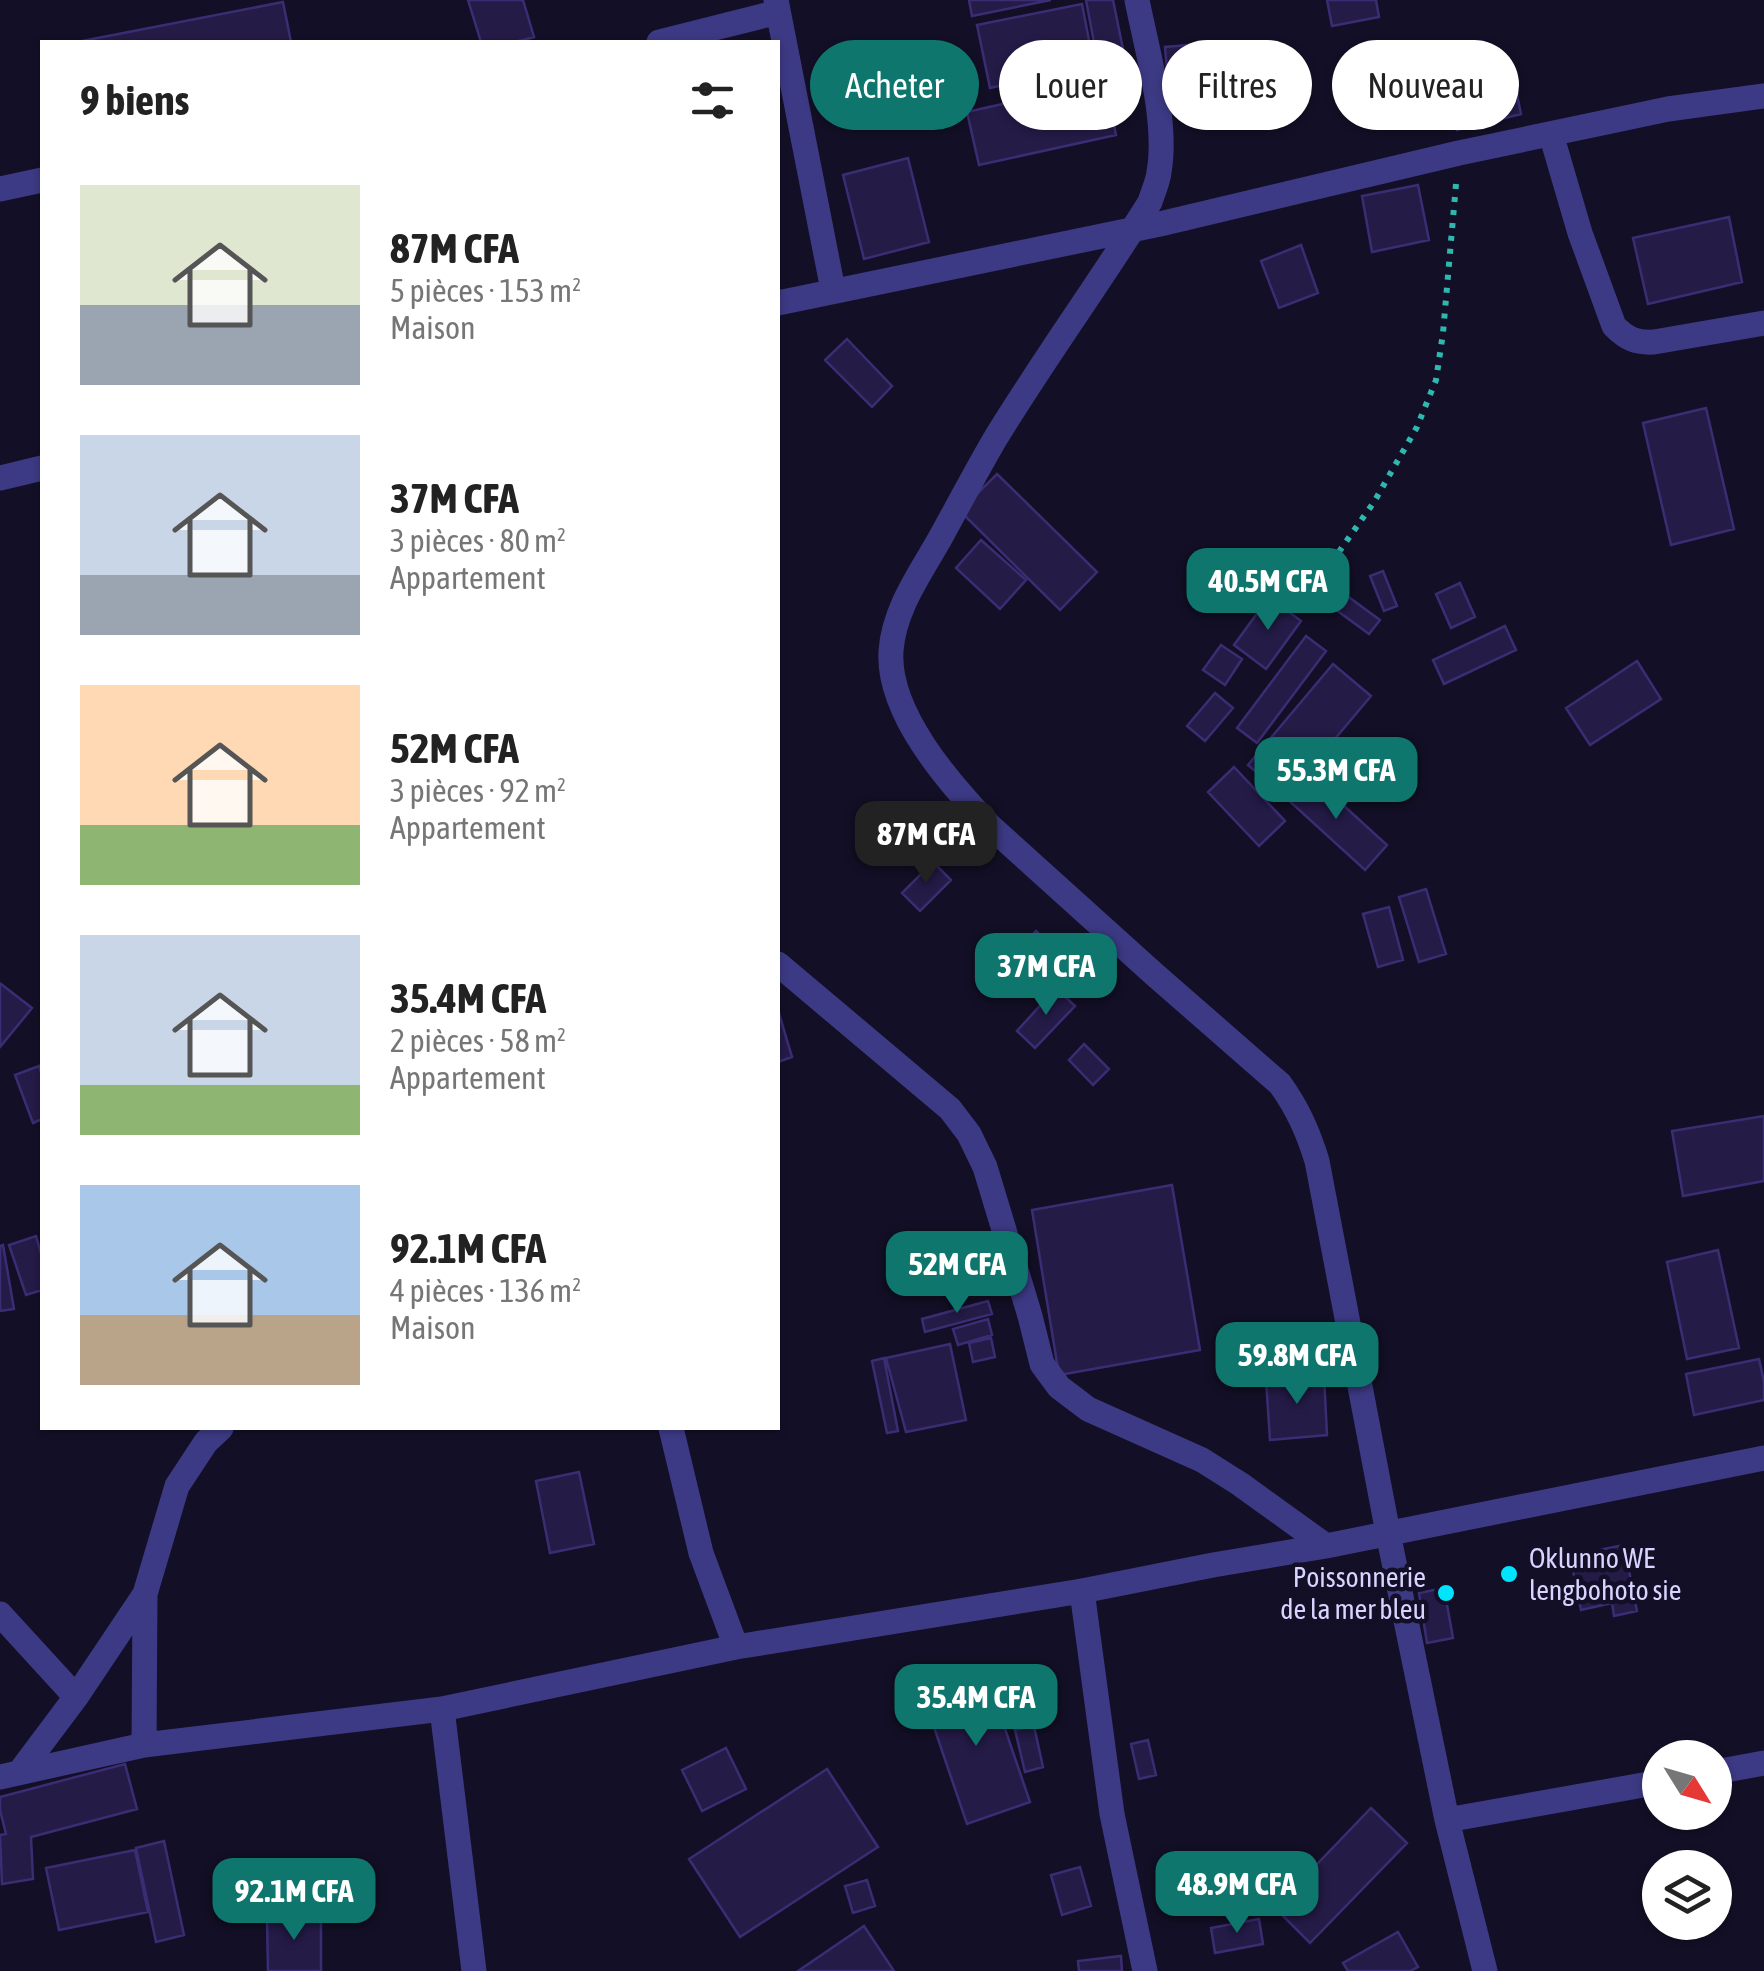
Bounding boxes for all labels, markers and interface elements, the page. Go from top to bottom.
chip: Acheter [810,40,979,130]
chip: Louer [999,40,1142,130]
chip: Filtres [1162,40,1312,130]
chip: Nouveau [1332,40,1519,130]
icon: filters [685,73,740,128]
text: 9 biens [80,76,189,124]
text: 87M CFA [390,224,519,272]
icon: home [160,225,280,345]
text: 5 pièces · 153 m² [390,272,581,309]
text: Maison [390,309,476,346]
text: 37M CFA [390,474,519,522]
icon: home [160,475,280,595]
text: 3 pièces · 80 m² [390,522,566,559]
pin: 40.5M CFA [1154,548,1382,633]
text: Appartement [390,559,546,596]
text: 40.5M CFA [1209,562,1327,599]
text: 52M CFA [390,724,519,772]
icon: home [160,725,280,845]
pin: 55.3M CFA [1222,737,1450,822]
text: 55.3M CFA [1277,751,1395,788]
text: 3 pièces · 92 m² [390,772,566,809]
pin: 87M CFA [834,801,1018,886]
text: Appartement [390,809,546,846]
text: 87M CFA [877,815,975,852]
pin: 37M CFA [954,933,1138,1018]
text: 37M CFA [997,947,1095,984]
text: 35.4M CFA [390,974,546,1022]
icon: home [160,975,280,1095]
text: 2 pièces · 58 m² [390,1022,566,1059]
text: Appartement [390,1059,546,1096]
text: 92.1M CFA [390,1224,546,1272]
icon: home [160,1225,280,1345]
pin: 52M CFA [865,1231,1049,1316]
text: 52M CFA [908,1245,1006,1282]
text: 4 pièces · 136 m² [390,1272,581,1309]
text: Maison [390,1309,476,1346]
pin: 59.8M CFA [1183,1322,1411,1407]
text: 59.8M CFA [1238,1336,1356,1373]
place label: Oklunno WE lengbohoto sie [1529,1542,1681,1606]
place label: Poissonnerie de la mer bleu [1280,1561,1426,1625]
marker: Oklunno WE lengbohoto sie [1498,1563,1520,1585]
marker: Poissonnerie de la mer bleu [1435,1582,1457,1604]
pin: 35.4M CFA [862,1664,1090,1749]
text: 35.4M CFA [917,1678,1035,1715]
north arrow [1642,1740,1732,1830]
map controls [1642,1740,1732,1940]
button: layers [1642,1850,1732,1940]
pin: 48.9M CFA [1123,1851,1351,1936]
pin: 92.1M CFA [180,1858,408,1943]
text: 48.9M CFA [1178,1865,1296,1902]
text: 92.1M CFA [235,1872,353,1909]

